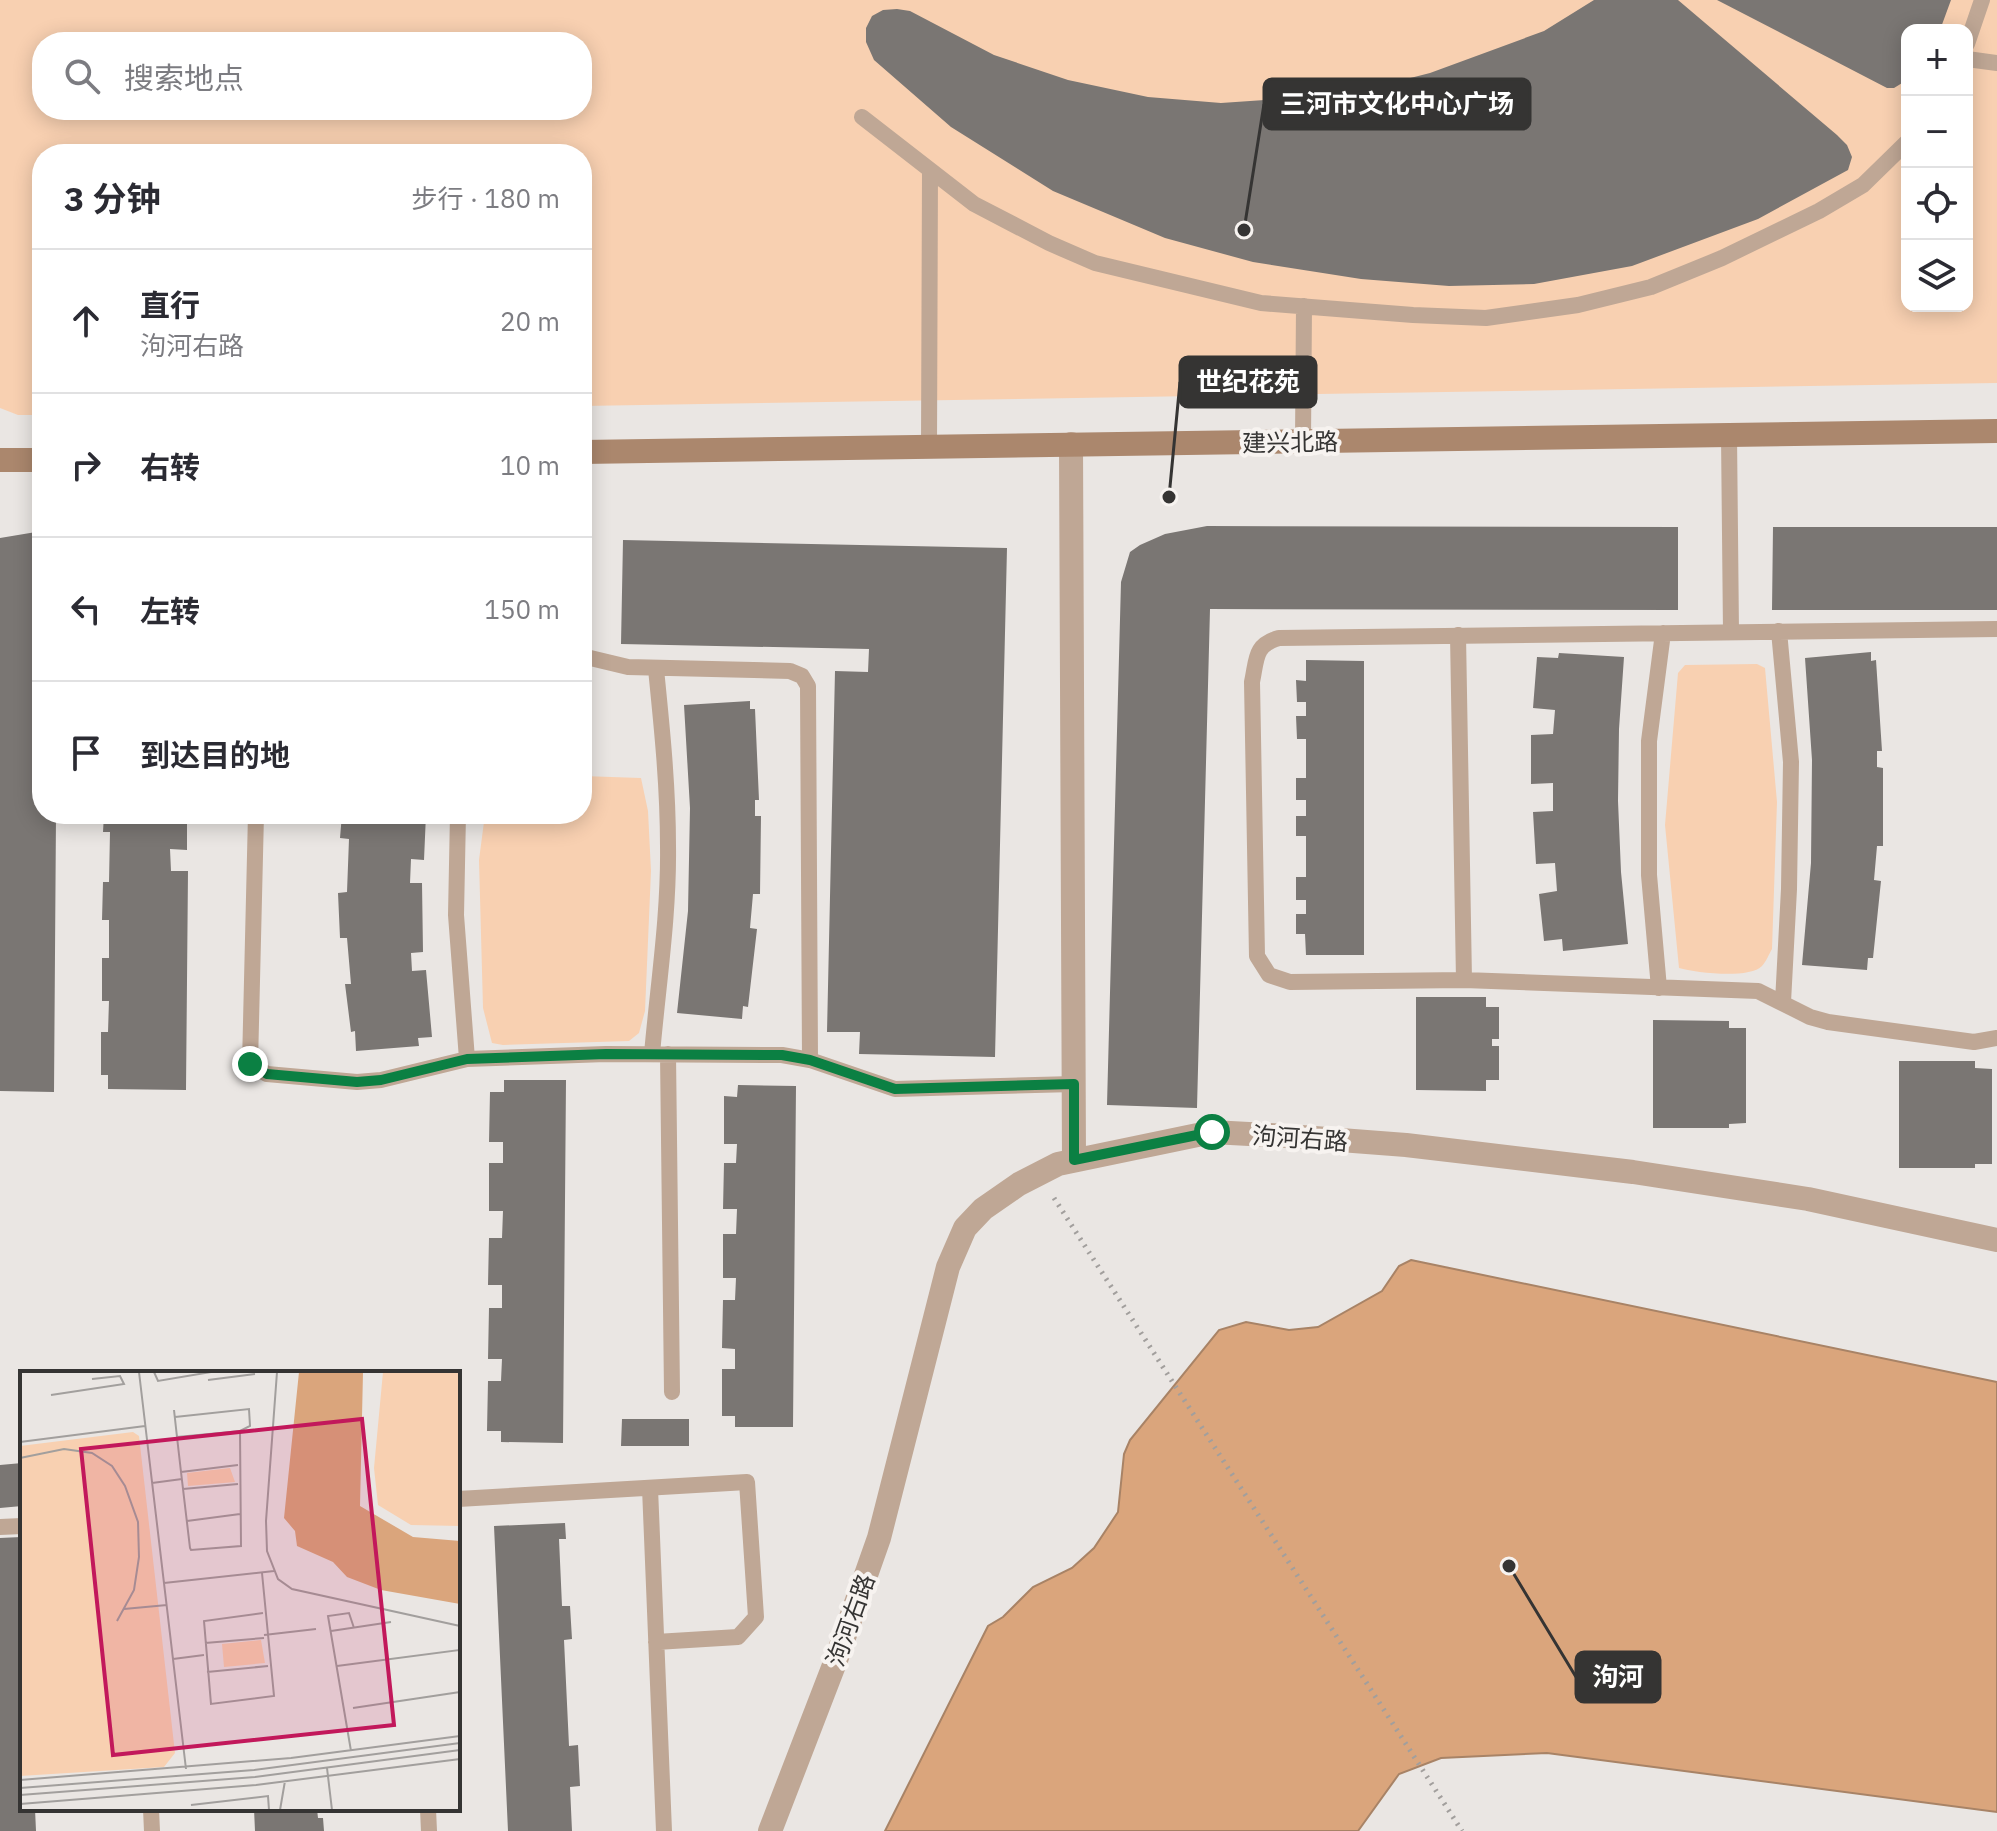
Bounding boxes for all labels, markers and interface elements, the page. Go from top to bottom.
map controls [1901,24,1973,312]
button: + [1901,24,1973,96]
search box [32,32,592,120]
icon: search [60,54,104,98]
text: 搜索地点 [124,58,244,97]
callout: 三河市文化中心广场 [1264,79,1530,129]
text: 三河市文化中心广场 [1280,86,1514,120]
button: − [1901,96,1973,168]
button: locate [1901,168,1973,240]
text: 3 分钟 [64,176,160,220]
text: 步行 · 180 m [412,181,560,215]
button: layers [1901,240,1973,312]
text: 直行 [140,285,200,324]
icon: ahead [64,299,108,343]
text: 20 m [500,304,560,338]
text: 泃河右路 [140,328,244,362]
callout: 世纪花苑 [1180,357,1316,407]
text: 世纪花苑 [1196,364,1300,398]
street label: 建兴北路 [1242,425,1338,459]
icon: right [64,443,108,487]
text: 右转 [140,447,200,486]
text: 10 m [500,448,560,482]
icon: left [64,587,108,631]
text: 左转 [140,591,200,630]
text: 150 m [484,592,560,626]
icon: arrive [64,731,108,775]
text: 到达目的地 [140,735,290,774]
route end [232,1046,268,1082]
route start [1194,1114,1230,1150]
street label: 泃河右路 [1251,1119,1349,1157]
inset map [20,1371,460,1811]
street label: 泃河右路 [819,1569,881,1671]
callout: 泃河 [1576,1652,1660,1702]
text: 泃河 [1592,1659,1644,1693]

